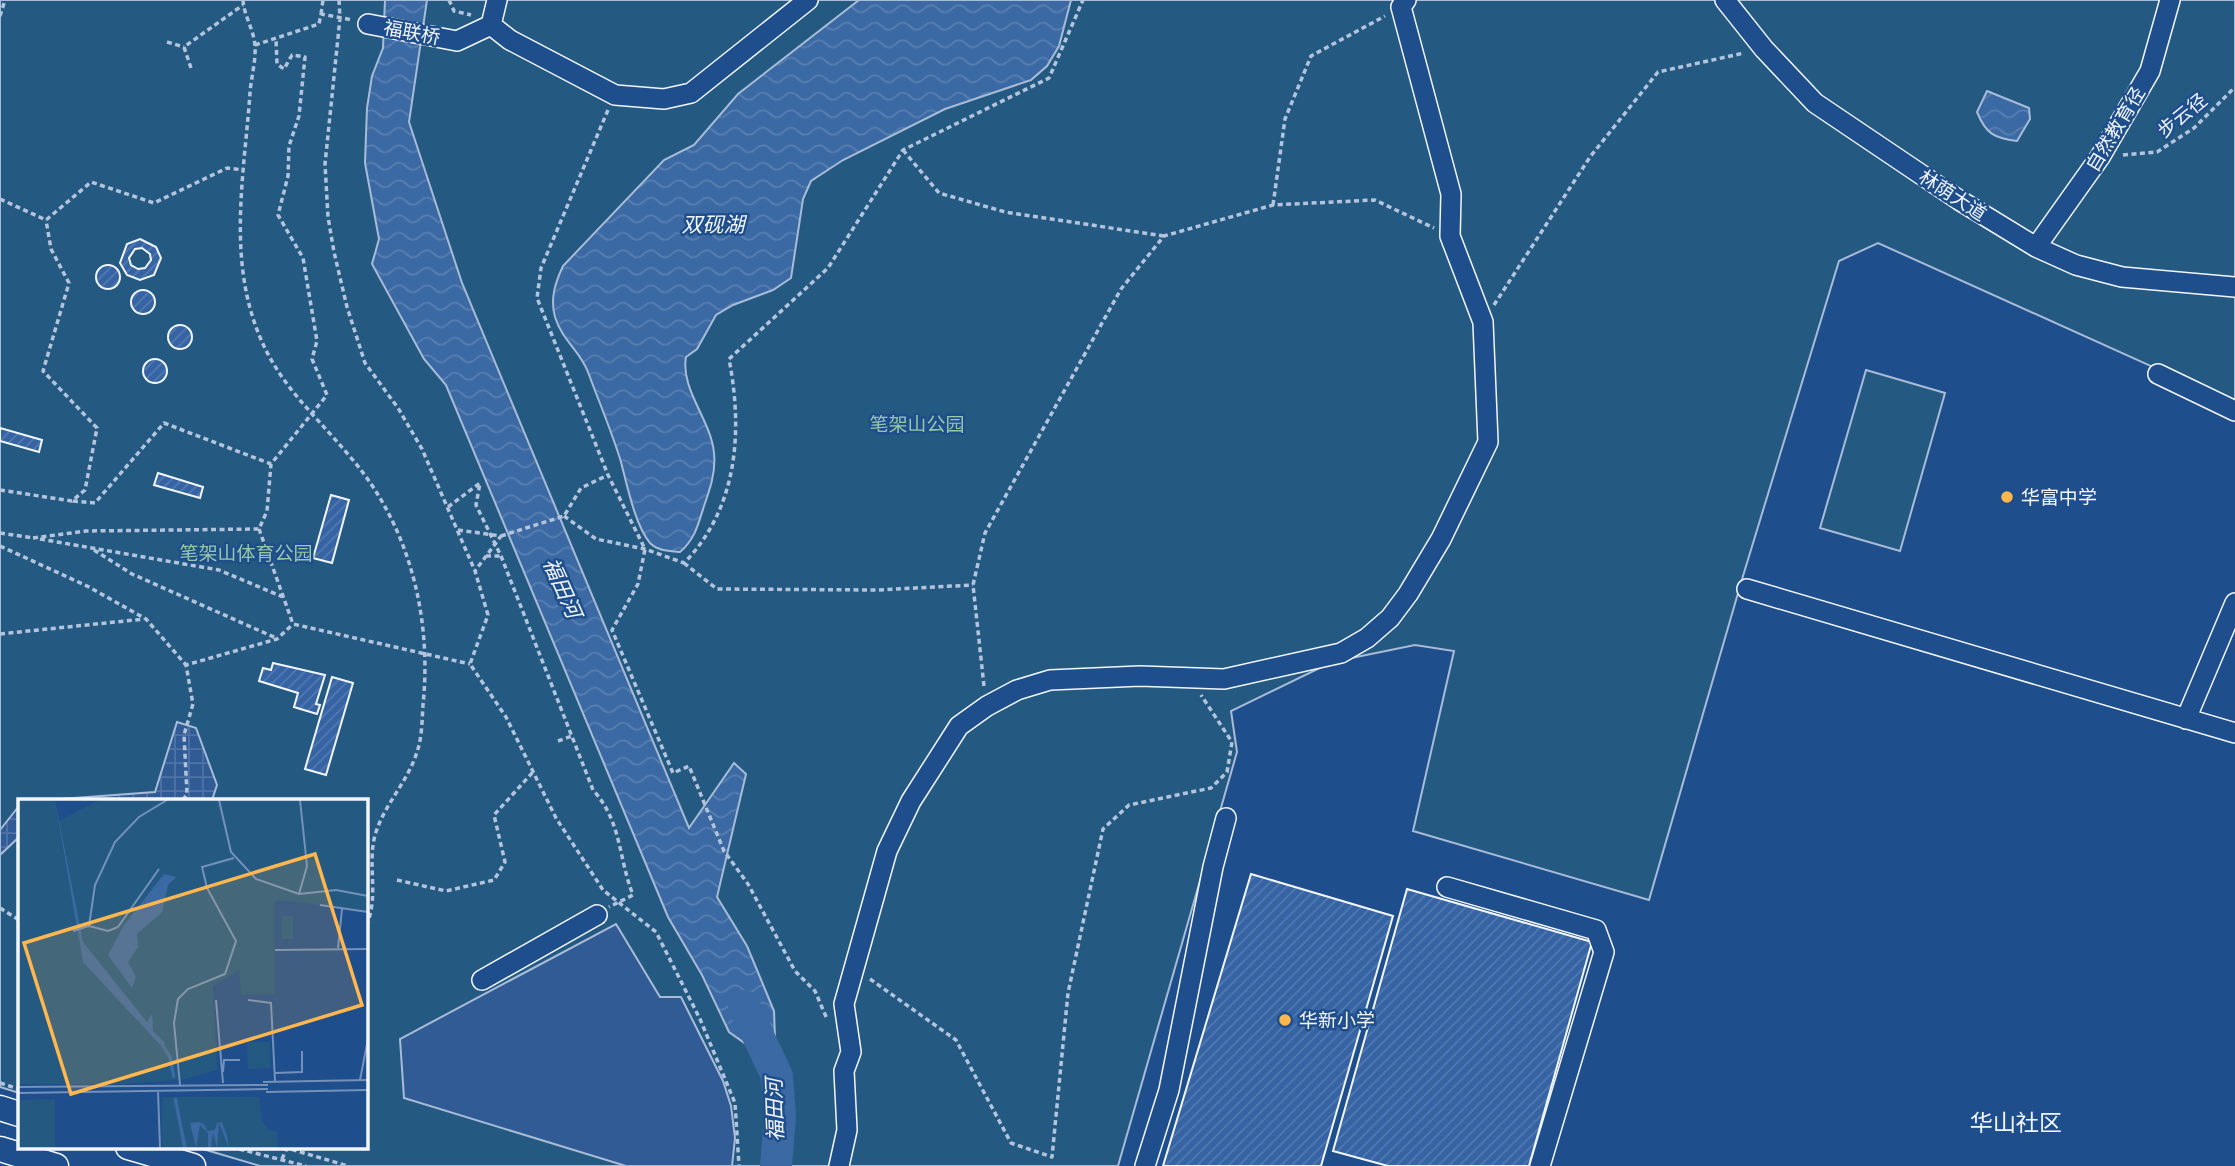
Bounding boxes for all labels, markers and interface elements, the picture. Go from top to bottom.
street label: 福联桥 [382,17,442,50]
street label: 自然教育径 [2082,83,2151,176]
street label: 步云径 [2154,89,2212,143]
street label: 林荫大道 [1914,166,1990,227]
water label: 双砚湖 [682,213,747,238]
park label: 笔架山公园 [869,414,965,437]
place label: 华富中学 [2021,487,2097,510]
marker: 华富中学 [1999,489,2015,505]
park label: 笔架山体育公园 [179,543,313,566]
water label: 福田河 [537,554,587,626]
inset map [18,799,368,1148]
place label: 华新小学 [1299,1010,1375,1033]
marker: 华新小学 [1277,1012,1293,1028]
water label: 福田河 [762,1074,789,1142]
district label: 华山社区 [1970,1110,2062,1138]

